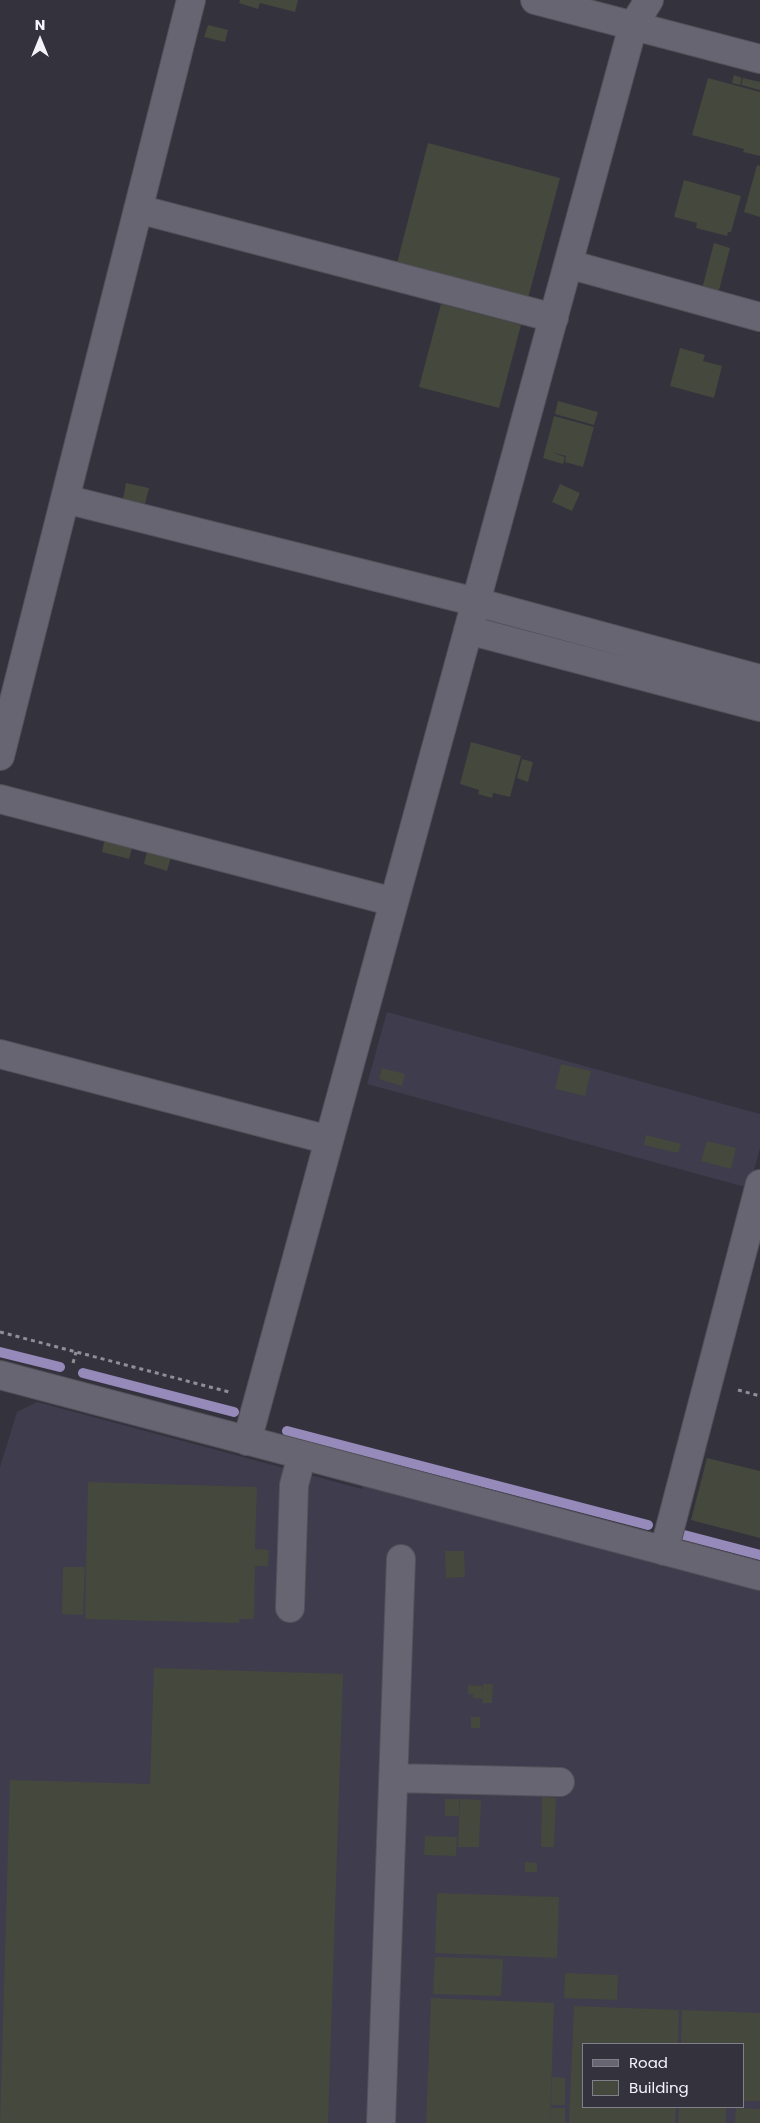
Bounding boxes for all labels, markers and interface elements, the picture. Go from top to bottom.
north arrow [15,15,65,65]
text: N [35,15,45,35]
legend [582,2043,745,2108]
text: Road [629,2052,668,2073]
text: Building [629,2077,689,2098]

